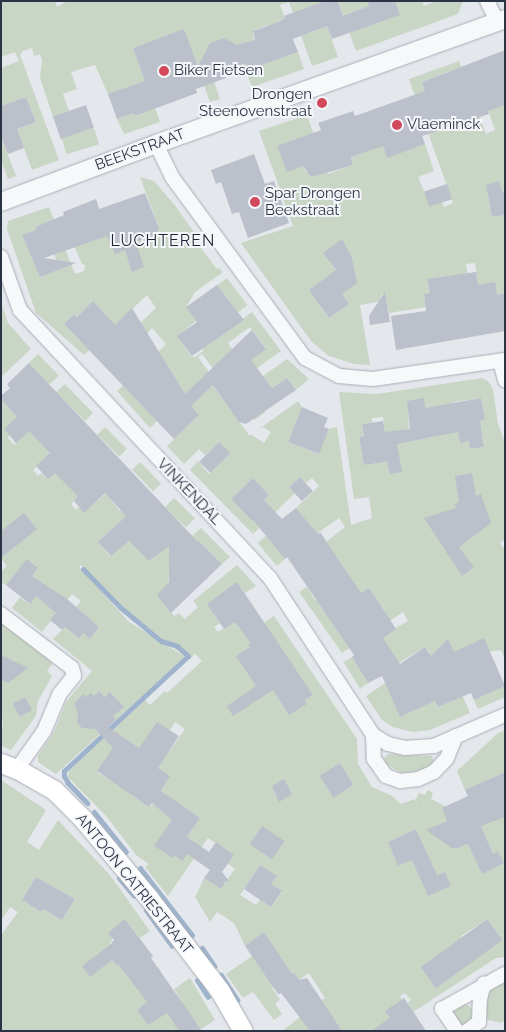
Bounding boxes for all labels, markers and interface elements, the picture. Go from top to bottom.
place label: Biker Fietsen [174,62,263,80]
marker: Biker Fietsen [158,65,170,77]
place label: Drongen Steenovenstraat [199,85,312,120]
marker: Drongen Steenovenstraat [316,97,328,109]
place label: Vlaeminck [407,116,480,134]
marker: Vlaeminck [391,119,403,131]
street label: BEEKSTRAAT [93,125,187,175]
place label: Spar Drongen Beekstraat [265,184,361,219]
marker: Spar Drongen Beekstraat [249,196,261,208]
district label: LUCHTEREN [109,231,217,251]
street label: VINKENDAL [153,455,225,529]
street label: ANTOON CATRIESTRAAT [72,810,196,958]

